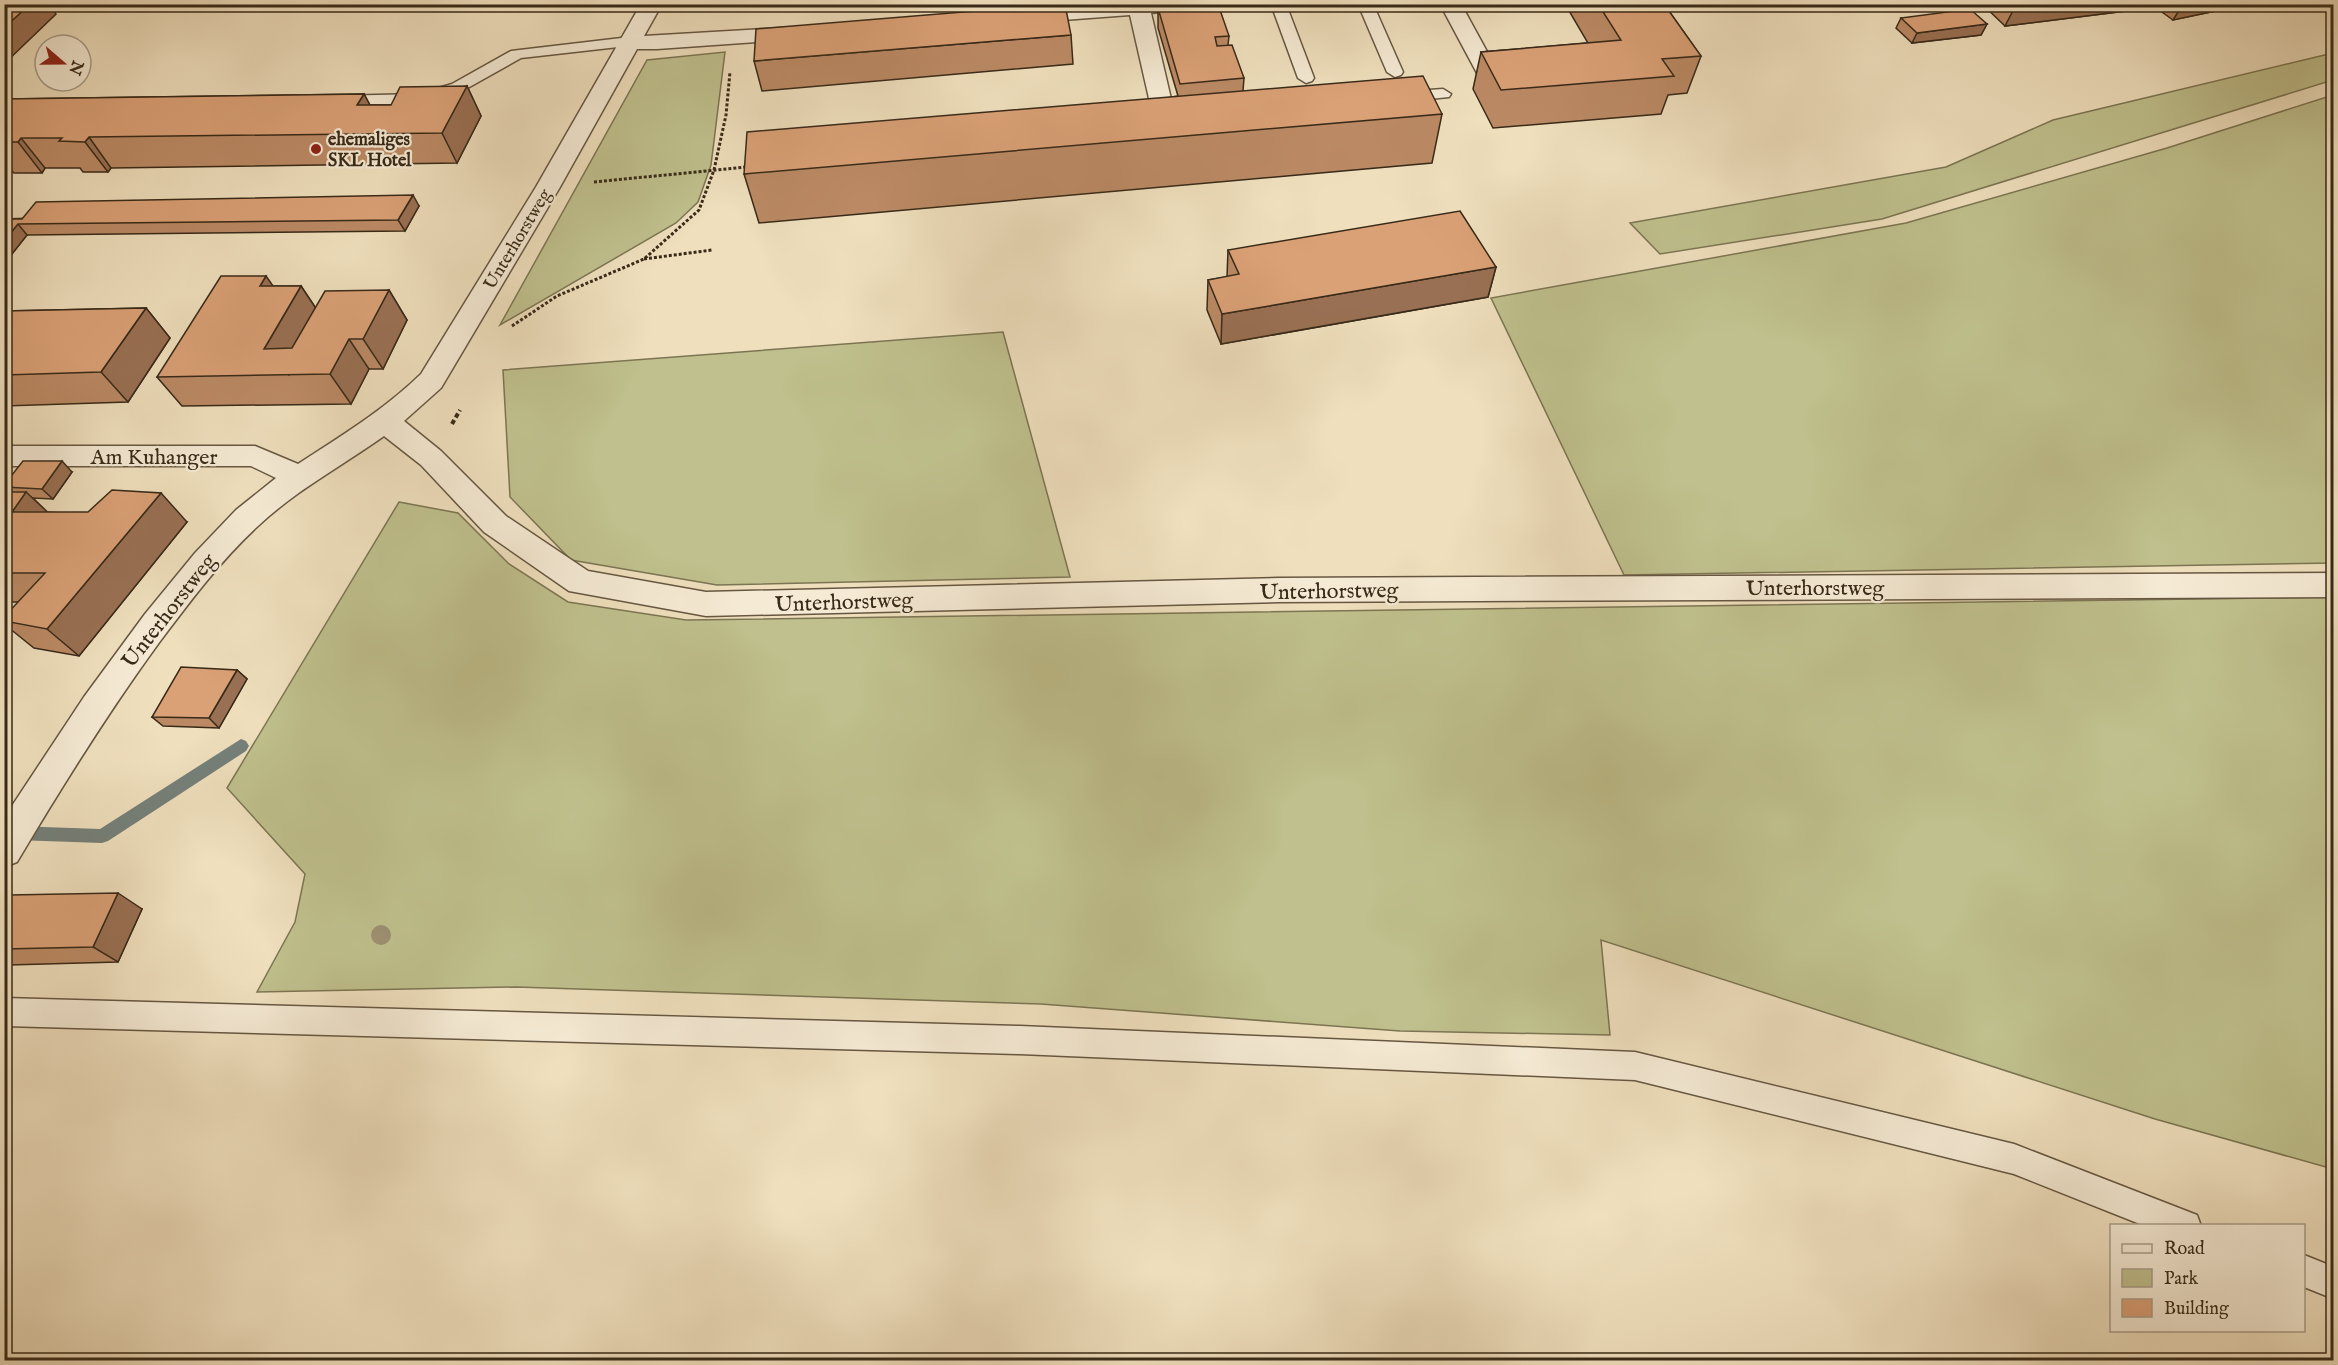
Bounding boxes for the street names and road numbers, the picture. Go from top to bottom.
street label: Unterhorstweg [479,185,557,294]
street label: Am Kuhanger [90,444,217,472]
street label: Unterhorstweg [116,547,224,674]
street label: Unterhorstweg [1746,575,1885,603]
street label: Unterhorstweg [1260,577,1400,607]
street label: Unterhorstweg [774,587,915,619]

